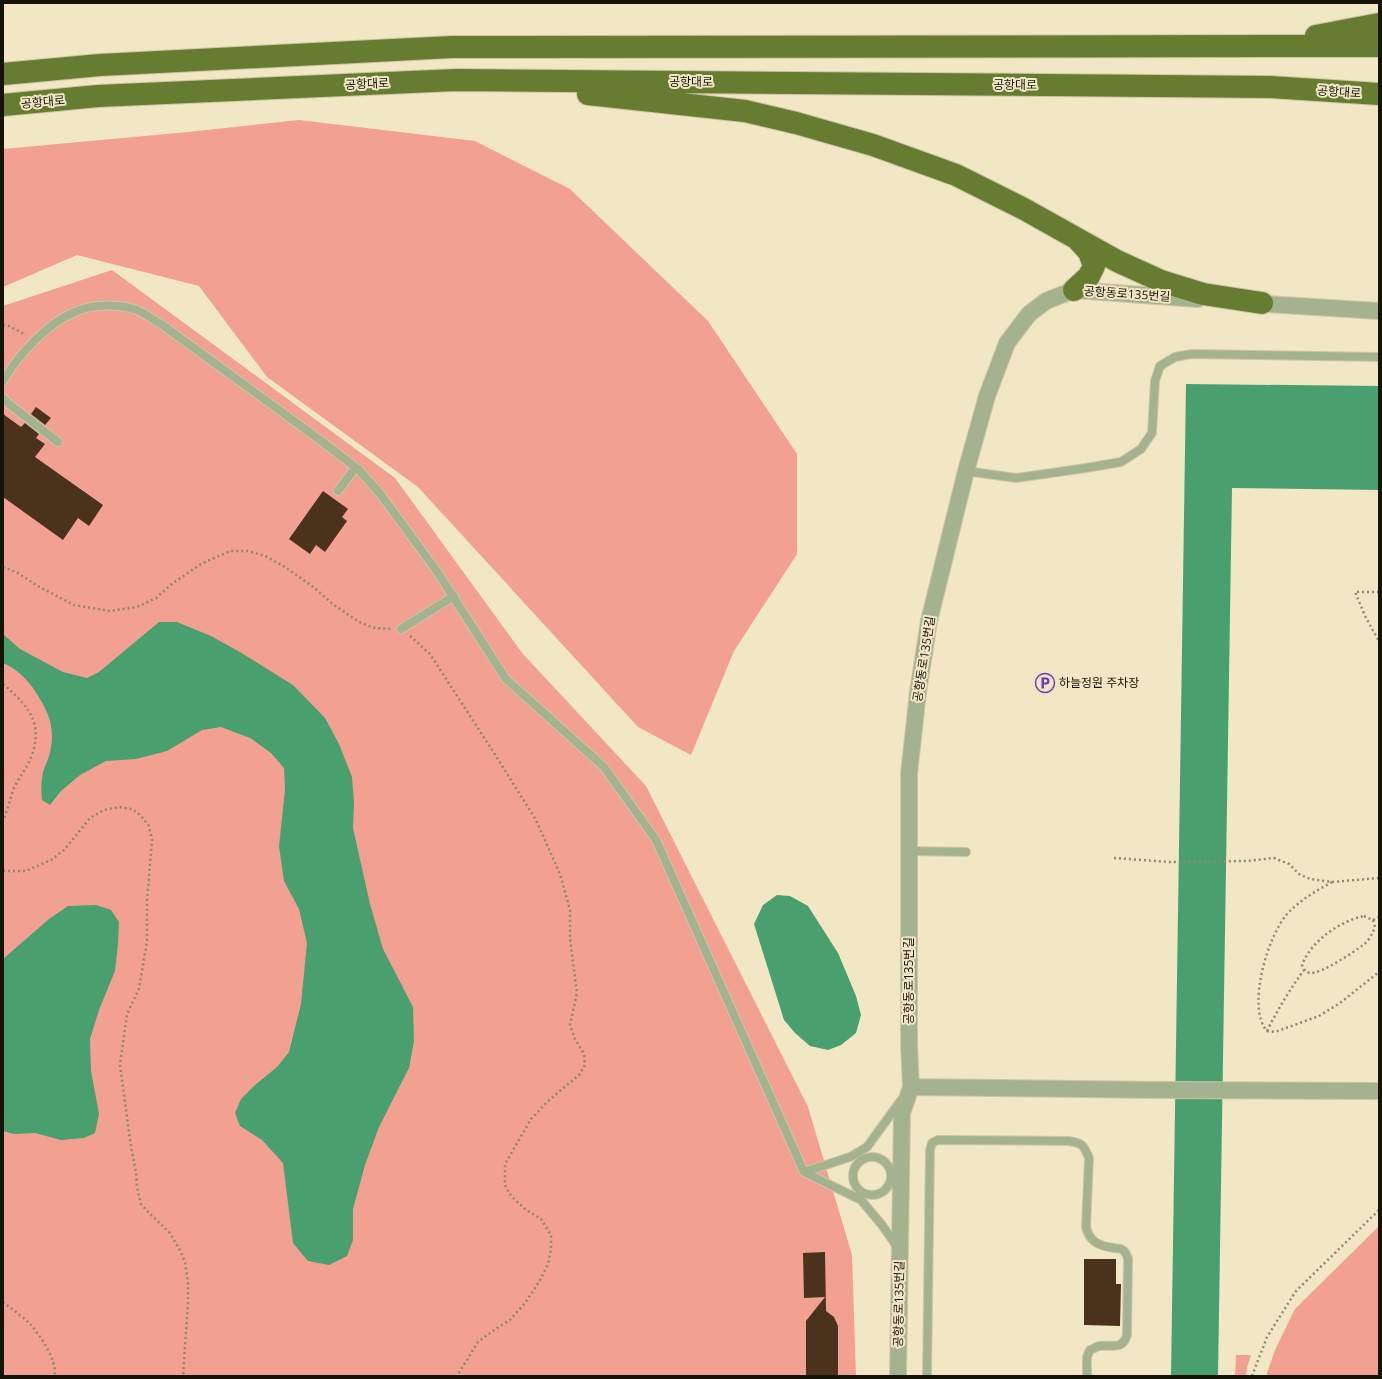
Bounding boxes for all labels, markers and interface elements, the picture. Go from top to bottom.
street label: 공항대로 [669,73,713,90]
street label: 공항대로 [344,74,389,93]
street label: 공항대로 [993,76,1037,93]
street label: 공항대로 [1316,81,1362,102]
street label: 공항대로 [20,91,66,112]
street label: 공항동로135번길 [1083,282,1171,305]
street label: 공항동로135번길 [908,615,939,703]
parking icon: 하늘정원 주차장 [1034,672,1056,694]
place label: 하늘정원 주차장 [1059,674,1139,691]
street label: 공항동로135번길 [900,938,917,1024]
street label: 공항동로135번길 [889,1260,908,1348]

